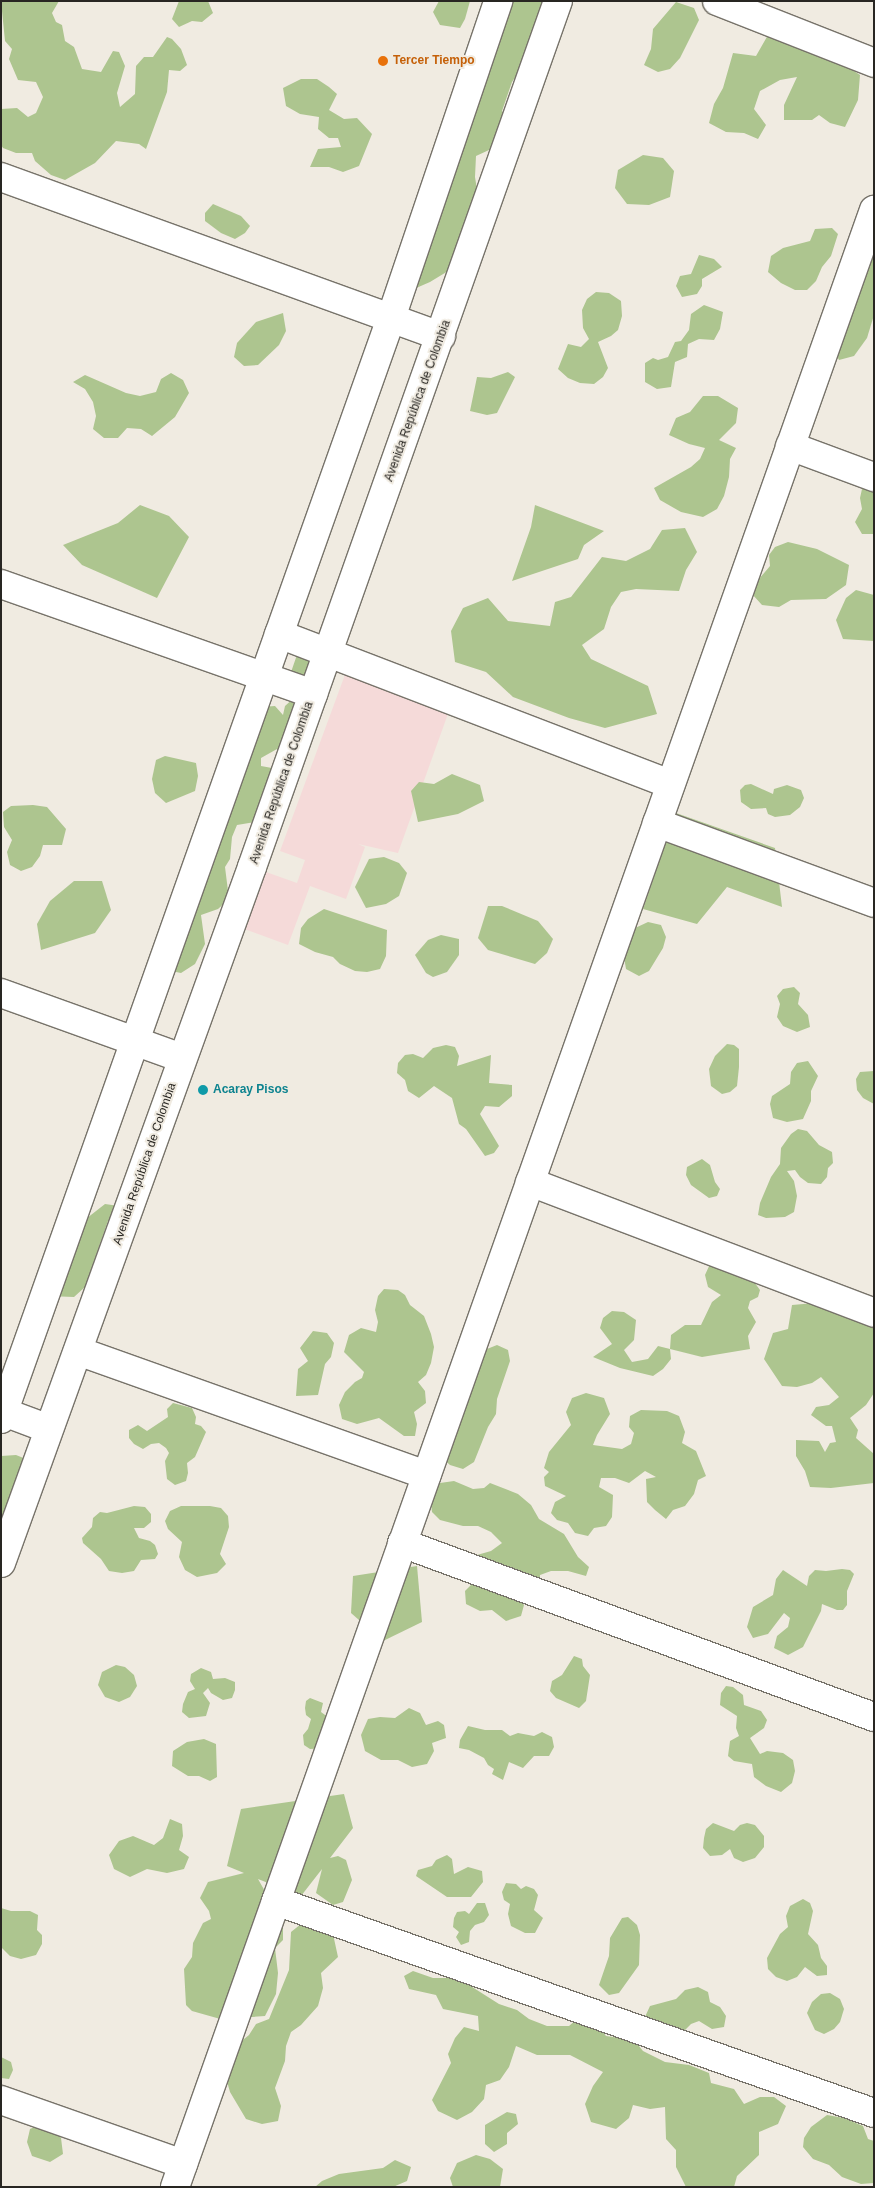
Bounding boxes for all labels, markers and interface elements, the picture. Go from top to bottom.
place label: Tercer Tiempo [393,54,475,68]
marker: Tercer Tiempo [377,55,389,67]
street label: Avenida República de Colombia [382,318,454,484]
street label: Avenida República de Colombia [247,700,317,866]
street label: Avenida República de Colombia [110,1081,180,1247]
place label: Acaray Pisos [213,1083,288,1097]
marker: Acaray Pisos [197,1084,209,1096]

